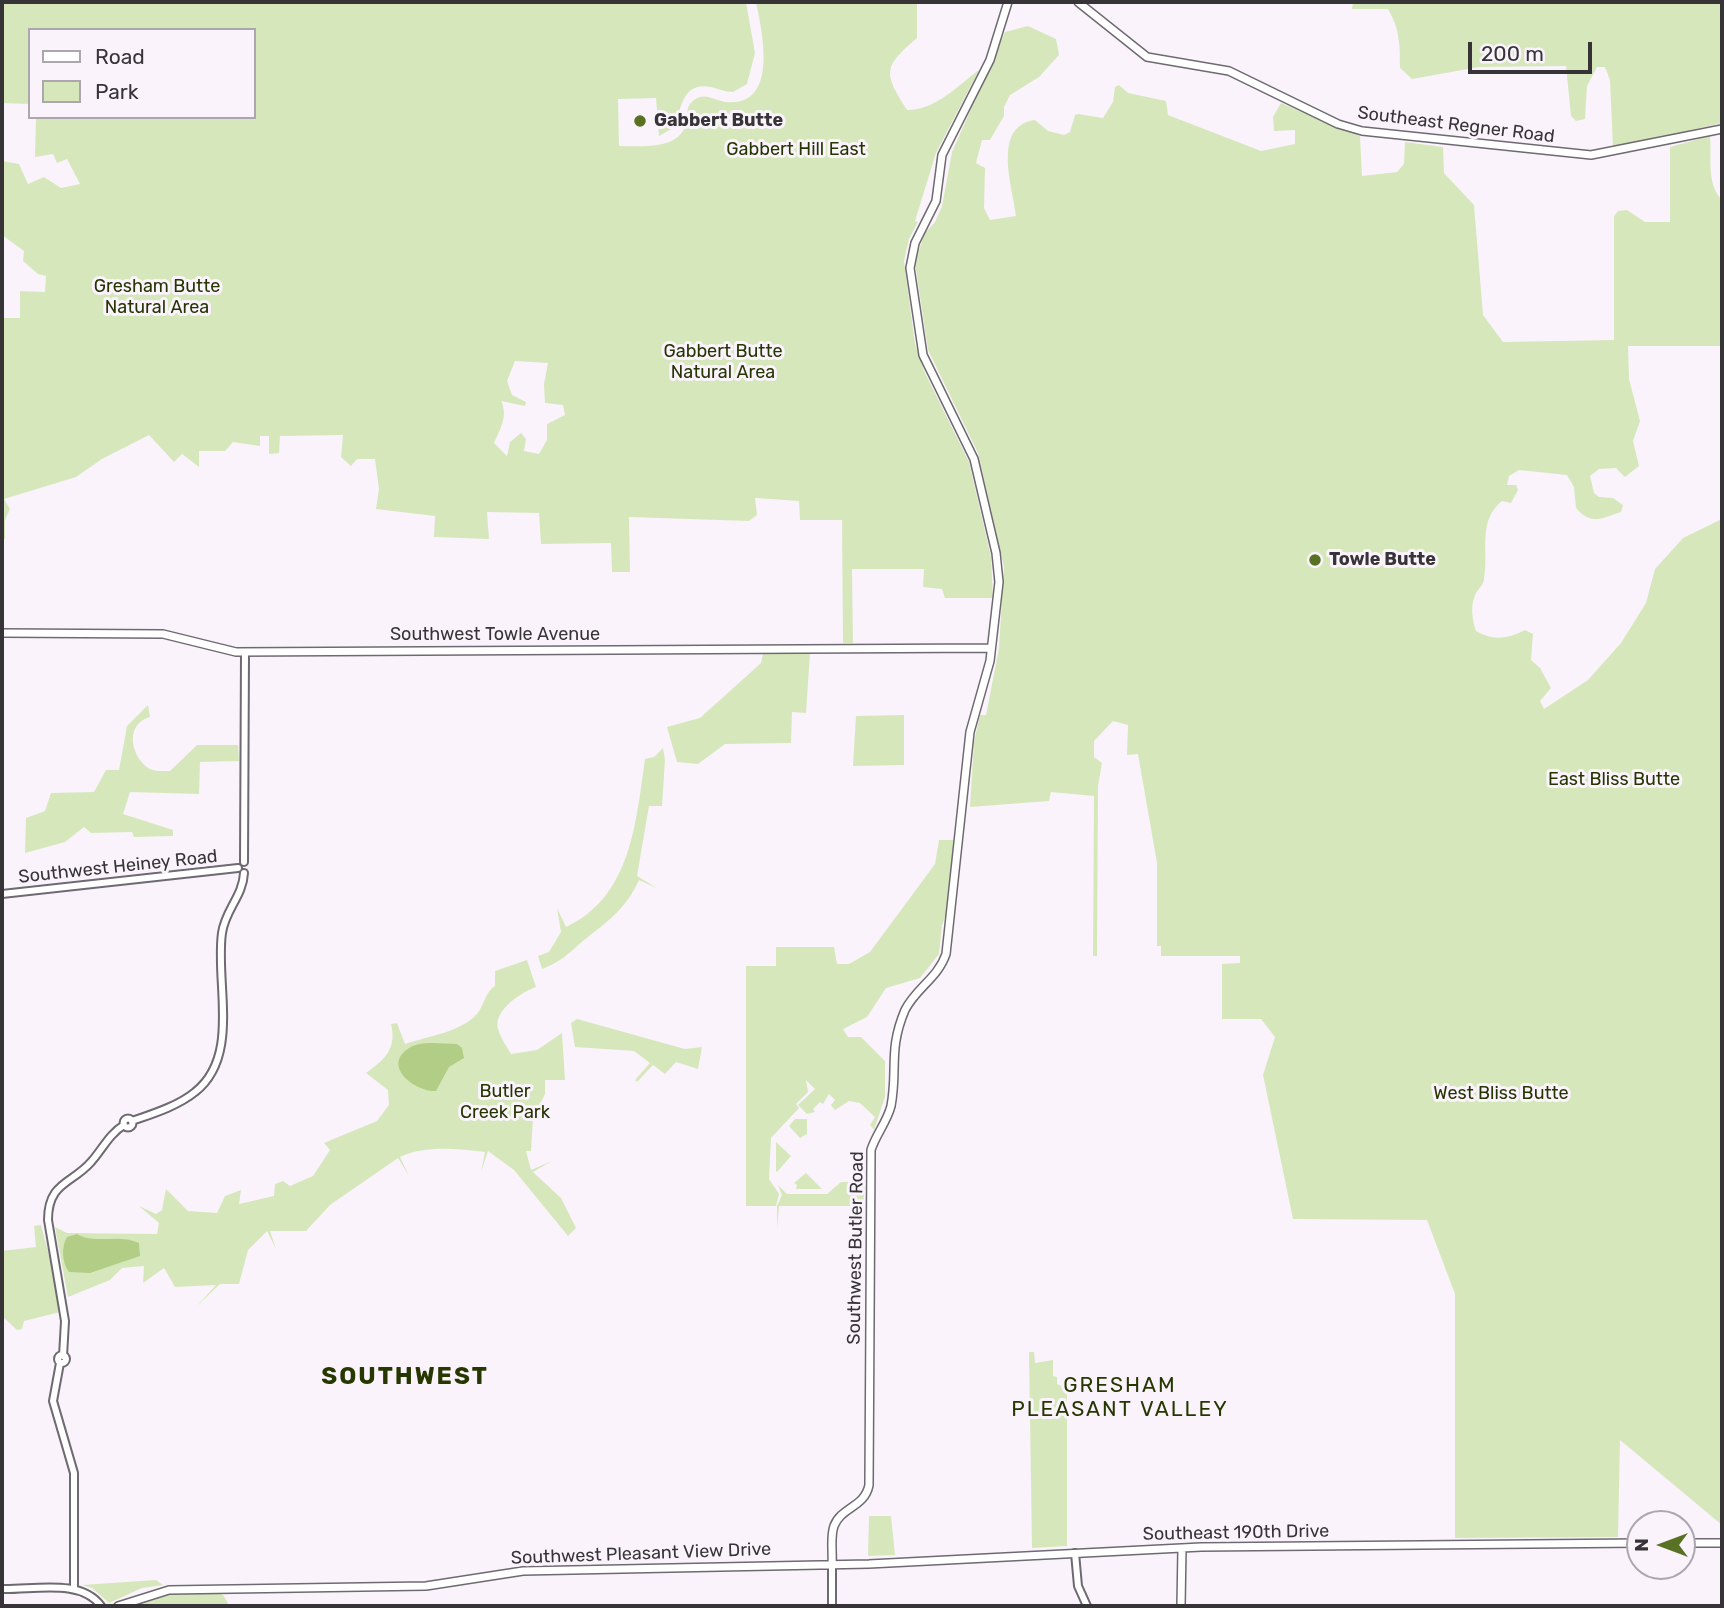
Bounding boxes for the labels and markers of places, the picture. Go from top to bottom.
place label: Gabbert Butte [654,110,783,132]
marker: Gabbert Butte [632,113,648,129]
place label: Towle Butte [1329,549,1436,571]
marker: Towle Butte [1307,552,1323,568]

